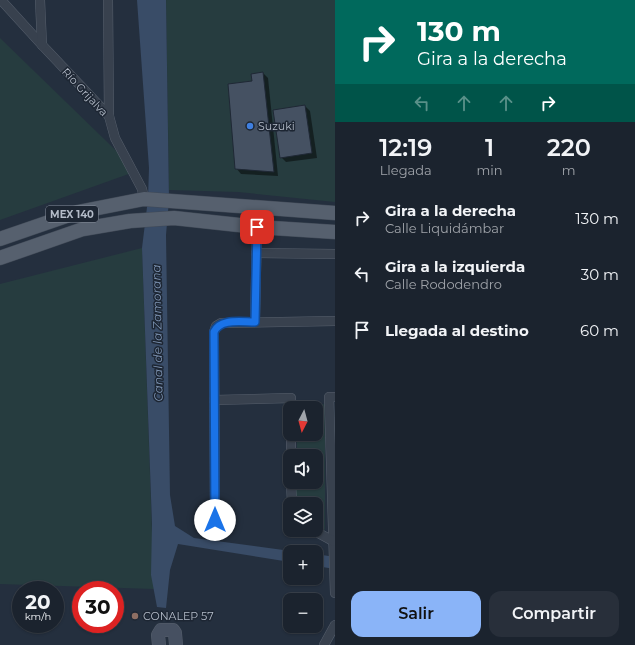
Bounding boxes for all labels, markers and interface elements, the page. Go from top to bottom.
text: 130 m [417,14,501,48]
icon: right [351,16,403,68]
text: Gira a la derecha [417,48,567,70]
street label: Río Grijalva [59,65,111,119]
icon: left [411,92,433,114]
icon: ahead [453,92,475,114]
icon: ahead [495,92,517,114]
icon: right [537,92,559,114]
place label: Suzuki [258,119,295,133]
marker: Suzuki [245,121,255,131]
text: 12:19 [379,133,432,162]
text: 1 [485,133,494,162]
text: 220 [547,133,591,162]
text: Llegada [380,162,432,178]
text: min [476,162,503,178]
text: m [562,162,576,178]
text: Gira a la derecha [385,201,516,220]
road number: MEX 140 [46,206,98,222]
icon: right [351,207,373,229]
text: 130 m [575,209,619,228]
pin [240,210,274,244]
icon: arrive [246,216,268,238]
text: Calle Liquidámbar [385,220,504,236]
text: Gira a la izquierda [385,257,525,276]
icon: left [351,263,373,285]
water label: Canal de la Zamorana [148,264,166,402]
text: 30 m [581,265,619,284]
text: Calle Rododendro [385,276,502,292]
icon: arrive [351,319,373,341]
text: Llegada al destino [385,321,529,340]
text: 60 m [580,321,619,340]
north arrow [283,401,323,441]
map controls [283,401,323,633]
button: sound [283,449,323,489]
button: layers [283,497,323,537]
position arrow [194,499,236,541]
button: + [283,545,323,585]
speed limit sign: 30 [72,581,124,633]
text: 20 [25,590,51,614]
button: Salir [351,591,481,637]
button: Compartir [489,591,619,637]
button: − [283,593,323,633]
place label: CONALEP 57 [143,609,214,623]
text: km/h [25,610,51,623]
marker: CONALEP 57 [130,611,140,621]

